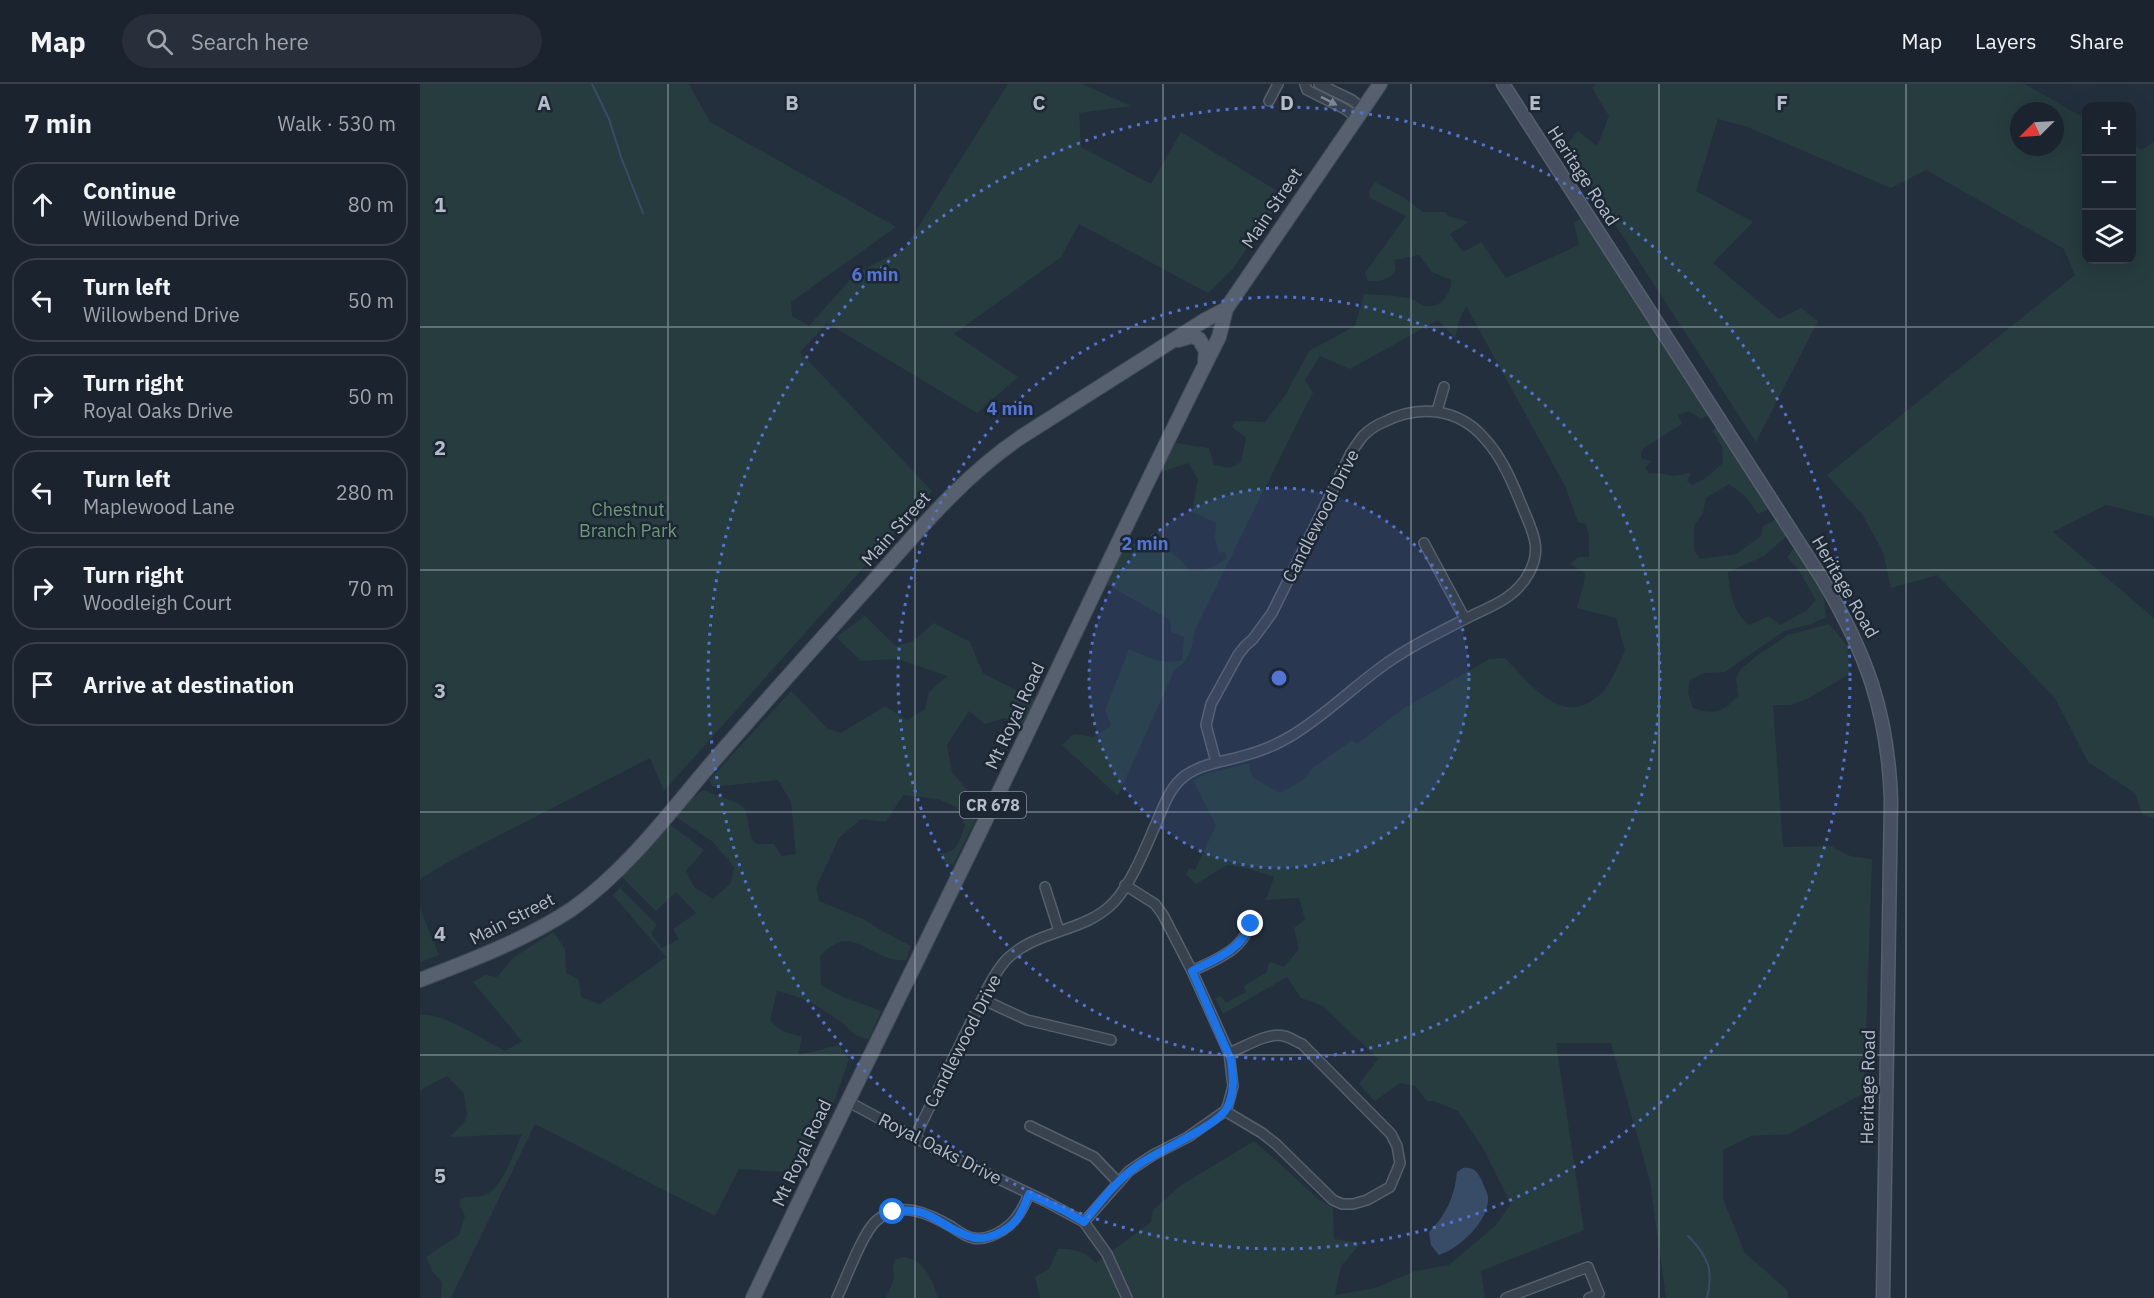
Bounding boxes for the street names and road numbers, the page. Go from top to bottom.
street label: Heritage Road [1543,121,1624,230]
street label: Main Street [1236,163,1307,253]
street label: Candlewood Drive [1277,445,1364,586]
street label: Main Street [856,487,935,571]
street label: Heritage Road [1807,531,1884,642]
street label: Mt Royal Road [980,659,1049,773]
road number: CR 678 [960,792,1026,818]
street label: Main Street [465,887,558,950]
street label: Candlewood Drive [919,970,1006,1111]
street label: Heritage Road [1855,1030,1880,1144]
street label: Mt Royal Road [767,1096,836,1210]
street label: Royal Oaks Drive [875,1108,1006,1190]

